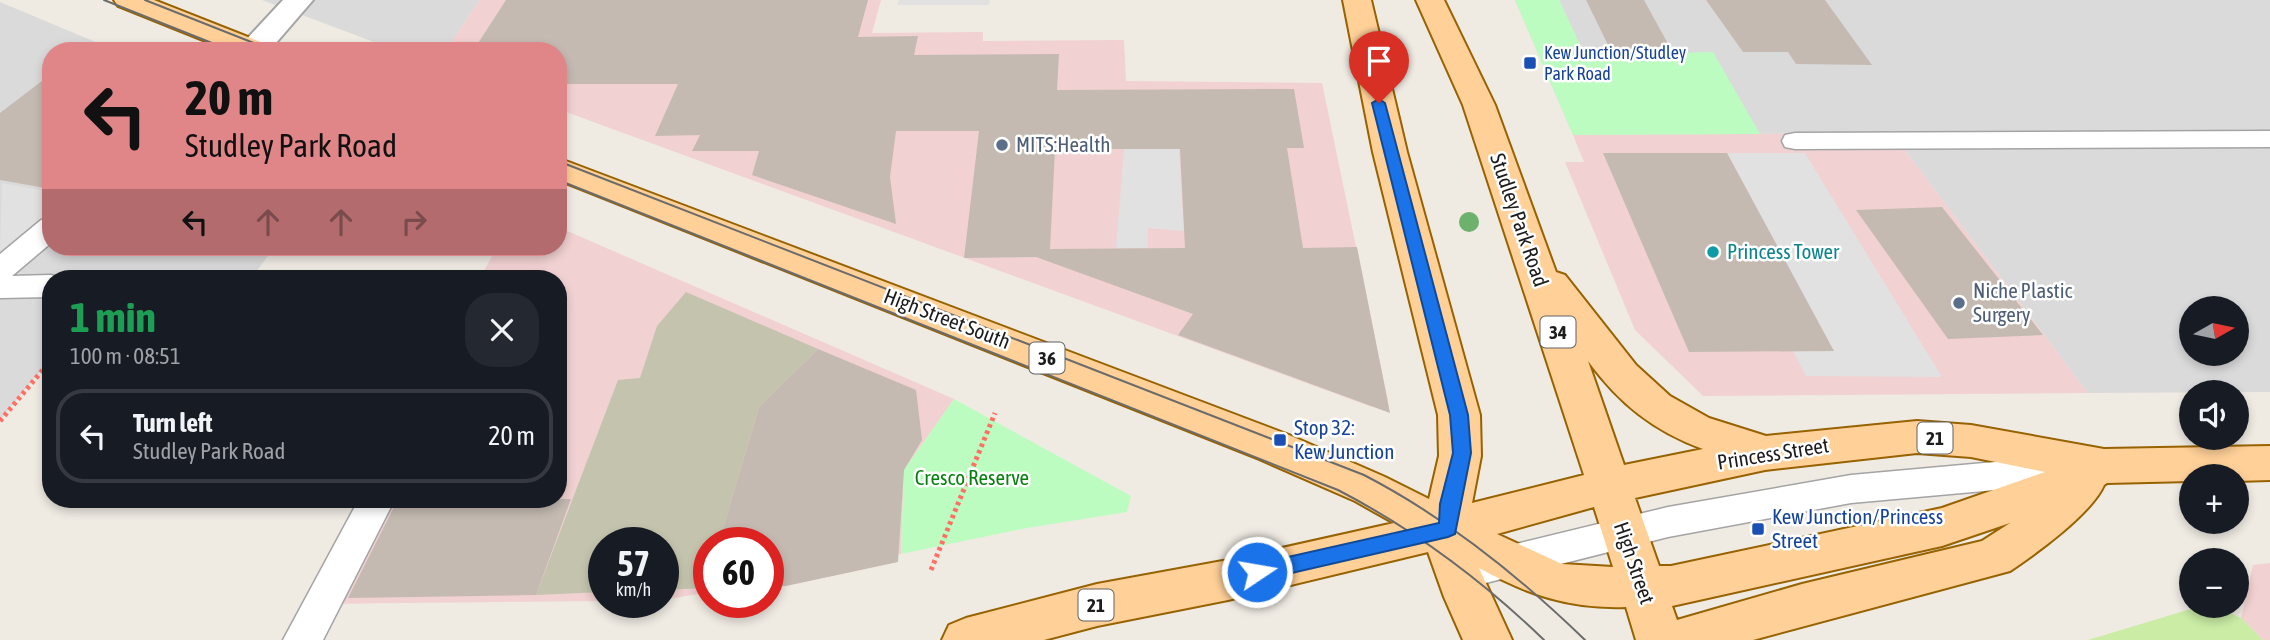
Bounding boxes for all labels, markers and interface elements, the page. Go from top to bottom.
pin [1349,31,1409,103]
icon: arrive [1360,42,1398,80]
place label: Kew Junction/Studley Park Road [1544,42,1686,84]
marker: Kew Junction/Studley Park Road [1522,55,1538,71]
text: 20 m [185,69,273,125]
icon: left [70,70,161,161]
text: Studley Park Road [185,127,397,164]
place label: MITS:Health [1016,132,1111,156]
marker: MITS:Health [994,137,1010,153]
street label: Studley Park Road [1486,150,1554,289]
icon: left [176,203,214,241]
icon: ahead [249,203,287,241]
icon: ahead [322,203,360,241]
icon: right [395,203,433,241]
place label: Princess Tower [1727,239,1840,263]
marker: Princess Tower [1705,244,1721,260]
place label: Niche Plastic Surgery [1973,278,2072,326]
street label: High Street South [881,283,1014,353]
text: 1 min [70,293,156,341]
button: close [465,293,539,367]
marker: Niche Plastic Surgery [1951,295,1967,311]
north arrow [2179,296,2249,366]
map controls [2179,296,2249,618]
road number: 34 [1540,316,1576,348]
road number: 36 [1030,342,1064,374]
text: 100 m · 08:51 [70,343,181,369]
button: sound [2179,380,2249,450]
text: Turn left [133,408,213,438]
place label: Stop 32: Kew Junction [1294,415,1394,463]
icon: left [74,417,112,455]
text: 20 m [488,421,535,451]
road number: 21 [1918,422,1952,453]
marker: Stop 32: Kew Junction [1272,432,1288,448]
street label: Princess Street [1715,432,1830,474]
text: Studley Park Road [133,438,285,464]
button: + [2179,464,2249,534]
park label: Cresco Reserve [915,465,1029,489]
place label: Kew Junction/Princess Street [1772,504,1943,552]
street label: High Street [1610,518,1660,607]
marker: Kew Junction/Princess Street [1750,521,1766,537]
speed limit sign: 60 [693,527,784,618]
position arrow [1220,535,1294,609]
text: 57 [617,543,650,583]
button: − [2179,548,2249,618]
text: km/h [616,579,651,600]
road number: 21 [1078,590,1114,620]

